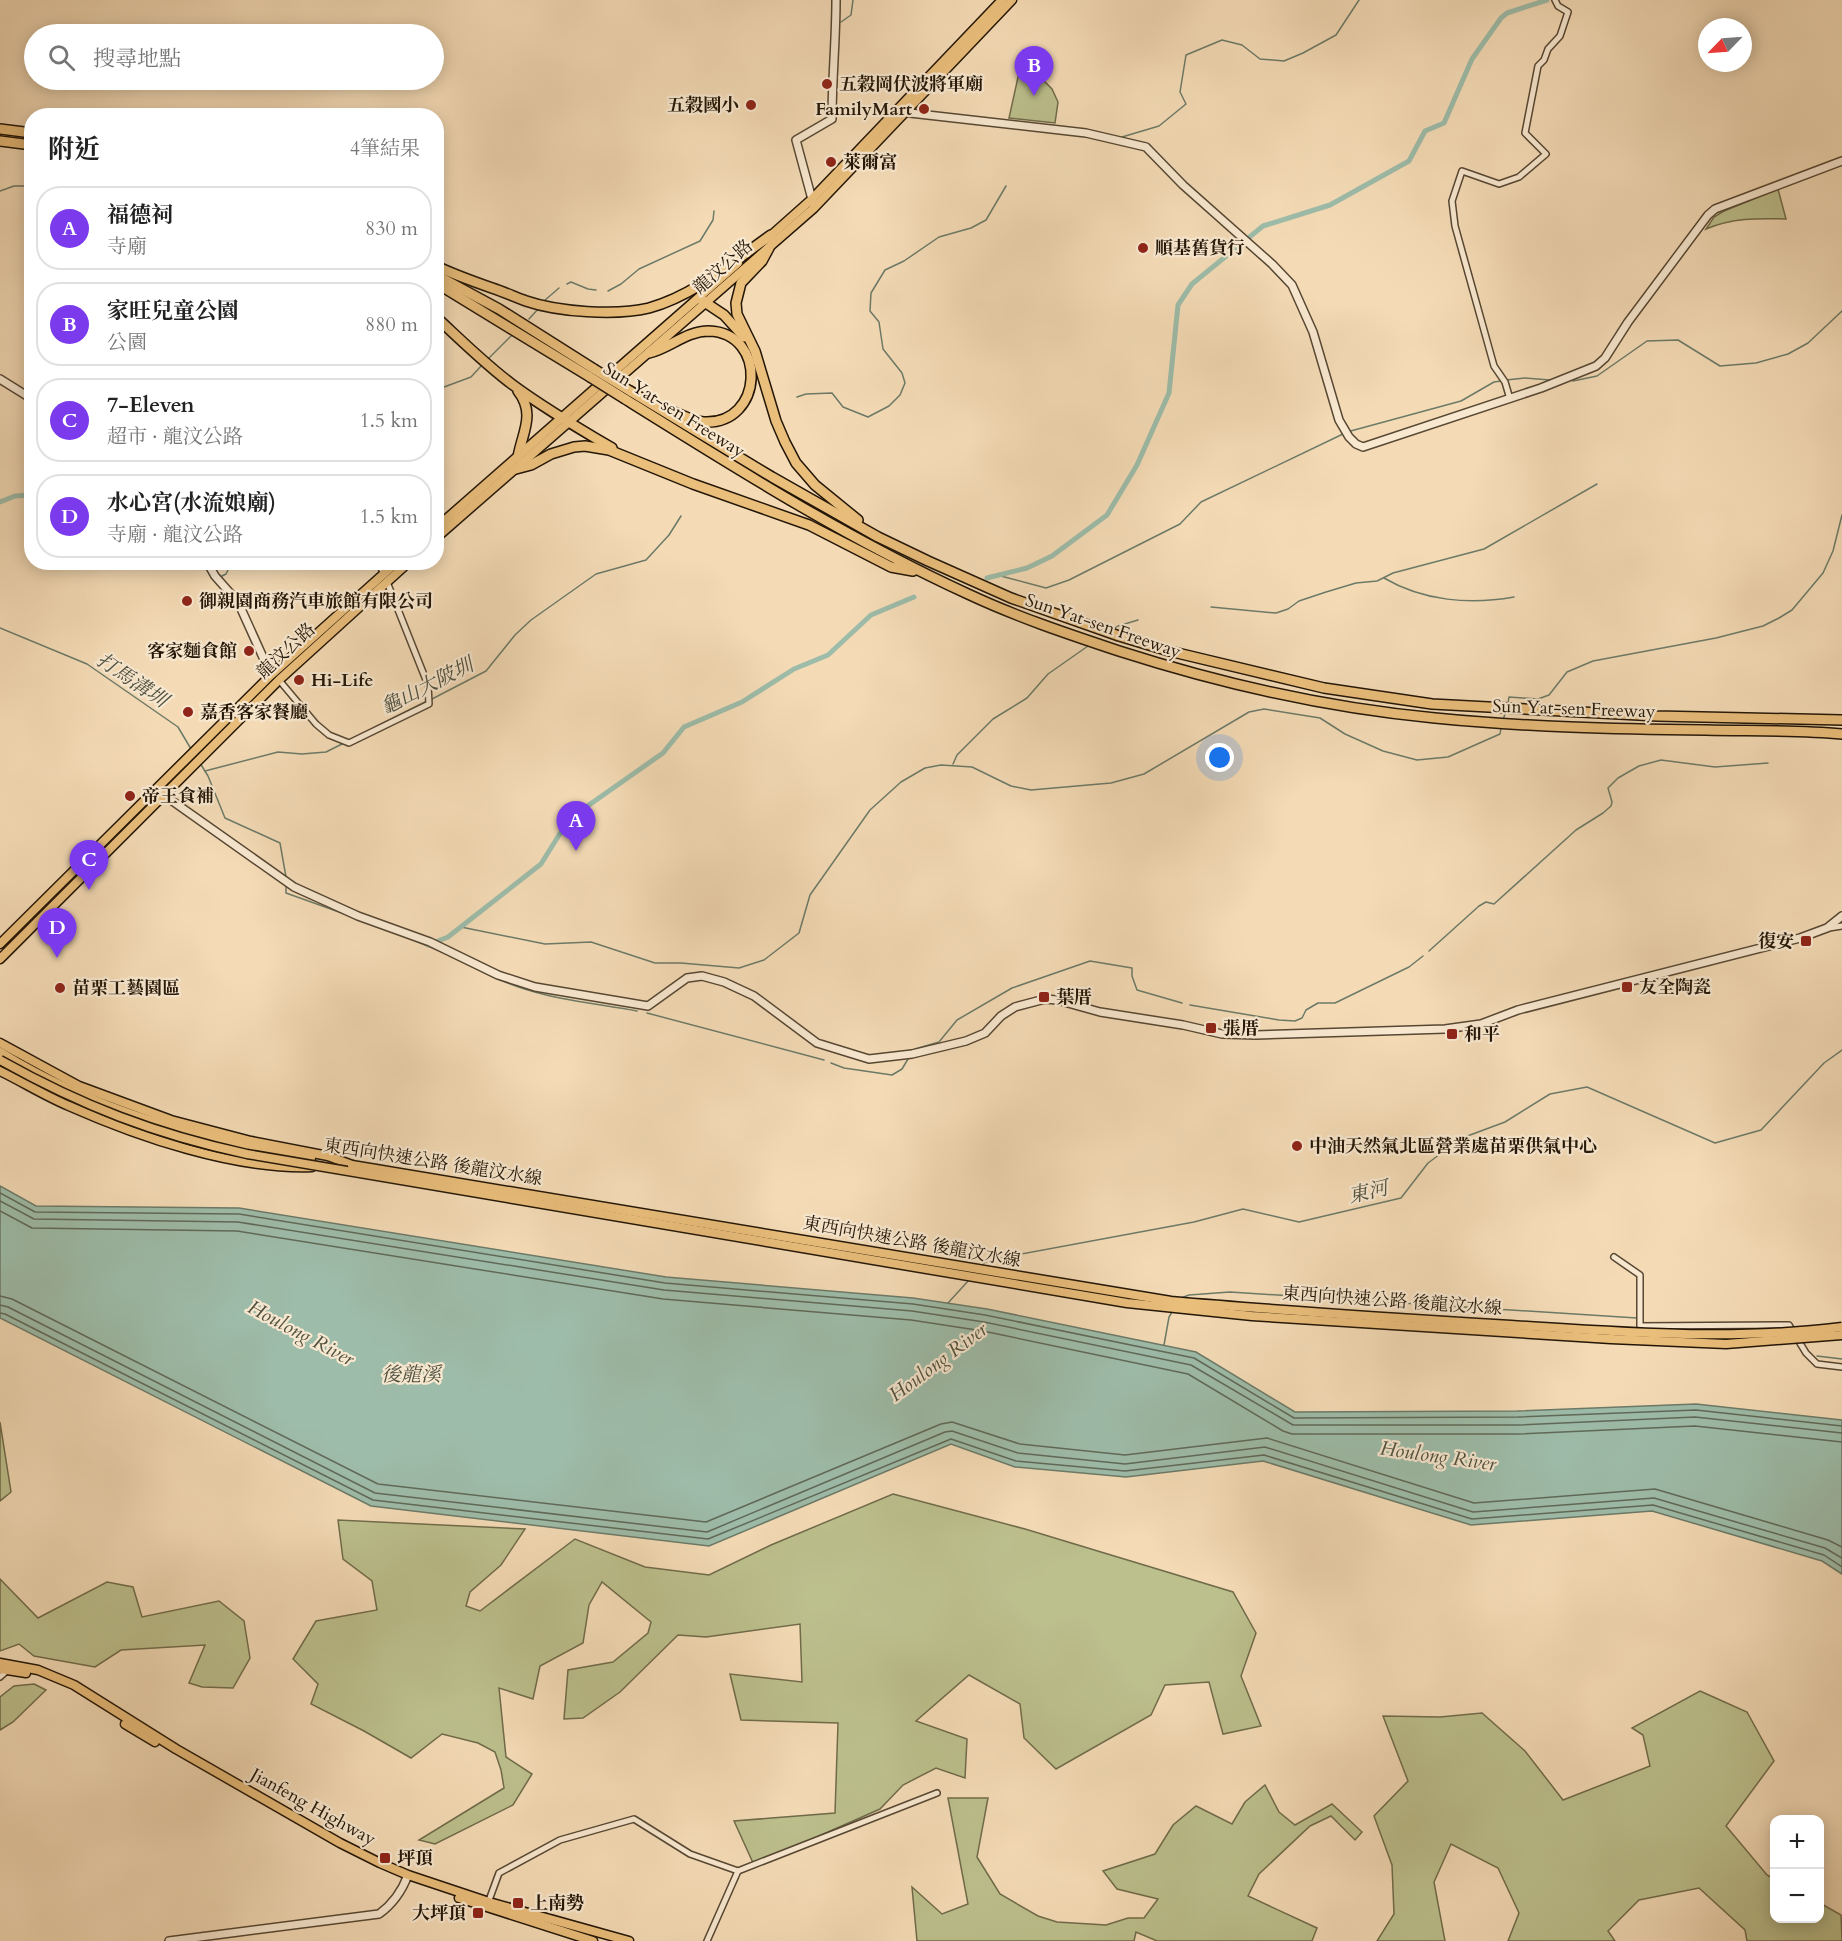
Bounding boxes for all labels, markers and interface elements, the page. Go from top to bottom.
north arrow [1698,18,1752,72]
search box [24,24,444,90]
icon: search [45,41,78,74]
text: 搜尋地點 [93,44,181,74]
pin: B [1014,46,1054,96]
place label: 五穀岡伏波將軍廟 [839,72,983,97]
marker: 五穀岡伏波將軍廟 [820,77,834,91]
place label: 五穀國小 [667,93,739,118]
place label: FamilyMart [815,97,913,122]
marker: 五穀國小 [744,98,758,112]
marker: FamilyMart [917,102,931,116]
text: 附近 [48,132,100,167]
text: 4筆結果 [350,135,420,162]
place label: 萊爾富 [843,150,897,175]
marker: 萊爾富 [824,155,838,169]
text: 福德祠 [107,200,173,230]
text: A [62,215,77,242]
text: 830 m [365,215,418,242]
text: 寺廟 [107,233,147,260]
street label: 龍汶公路 [688,234,758,300]
place label: 順基舊貨行 [1155,236,1245,261]
marker: 順基舊貨行 [1136,241,1150,255]
text: 家旺兒童公園 [107,296,239,326]
text: B [62,311,77,338]
text: 880 m [365,311,418,338]
text: 公園 [107,329,147,356]
street label: Sun Yat-sen Freeway [598,356,750,464]
text: 7-Eleven [107,390,195,420]
text: C [62,407,77,434]
text: 1.5 km [359,407,418,434]
text: 超市 · 龍汶公路 [107,423,243,450]
text: 水心宮(水流娘廟) [107,488,276,518]
text: D [61,503,78,530]
text: 1.5 km [359,503,418,530]
text: 寺廟 · 龍汶公路 [107,521,243,548]
street label: Sun Yat-sen Freeway [1022,588,1185,665]
place label: 御親園商務汽車旅館有限公司 [199,589,433,614]
marker: 御親園商務汽車旅館有限公司 [180,594,194,608]
street label: 龍汶公路 [251,617,321,685]
place label: 客家麵食館 [147,639,237,664]
marker: 客家麵食館 [242,644,256,658]
water label: 打馬溝圳 [91,646,175,715]
water label: 龜山大陂圳 [376,650,480,721]
place label: Hi-Life [311,668,373,693]
marker: Hi-Life [292,673,306,687]
street label: Sun Yat-sen Freeway [1492,694,1656,724]
place label: 嘉香客家餐廳 [200,700,308,725]
marker: 嘉香客家餐廳 [181,705,195,719]
your location [1205,743,1234,772]
place label: 帝王食補 [142,784,214,809]
marker: 帝王食補 [123,789,137,803]
pin: A [556,802,596,851]
pin: C [70,840,109,890]
pin: D [38,908,76,958]
place label: 復安 [1758,929,1794,954]
marker: 復安 [1799,934,1813,948]
place label: 友全陶瓷 [1639,975,1711,1000]
place label: 苗栗工藝園區 [72,976,180,1001]
marker: 友全陶瓷 [1620,980,1634,994]
marker: 苗栗工藝園區 [53,981,67,995]
place label: 葉厝 [1056,985,1092,1010]
marker: 葉厝 [1037,990,1051,1004]
place label: 張厝 [1223,1016,1259,1041]
marker: 張厝 [1204,1021,1218,1035]
place label: 和平 [1464,1022,1500,1047]
marker: 和平 [1445,1027,1459,1041]
street label: 東西向快速公路 後龍汶水線 [322,1132,544,1192]
place label: 中油天然氣北區營業處苗栗供氣中心 [1309,1134,1597,1159]
marker: 中油天然氣北區營業處苗栗供氣中心 [1290,1139,1304,1153]
water label: 東河 [1345,1174,1393,1210]
street label: 東西向快速公路 後龍汶水線 [801,1211,1023,1273]
street label: 東西向快速公路 後龍汶水線 [1281,1281,1503,1321]
water label: Houlong River [243,1294,360,1373]
water label: Houlong River [883,1315,994,1408]
water label: 後龍溪 [381,1361,443,1388]
water label: Houlong River [1378,1434,1499,1478]
street label: Jianfeng Highway [243,1761,381,1852]
map controls [1770,1815,1824,1923]
button: + [1770,1815,1824,1869]
place label: 坪頂 [397,1846,433,1871]
marker: 坪頂 [378,1851,392,1865]
button: − [1770,1869,1824,1923]
place label: 上南勢 [530,1891,584,1916]
marker: 上南勢 [511,1896,525,1910]
place label: 大坪頂 [412,1901,466,1926]
marker: 大坪頂 [471,1906,485,1920]

